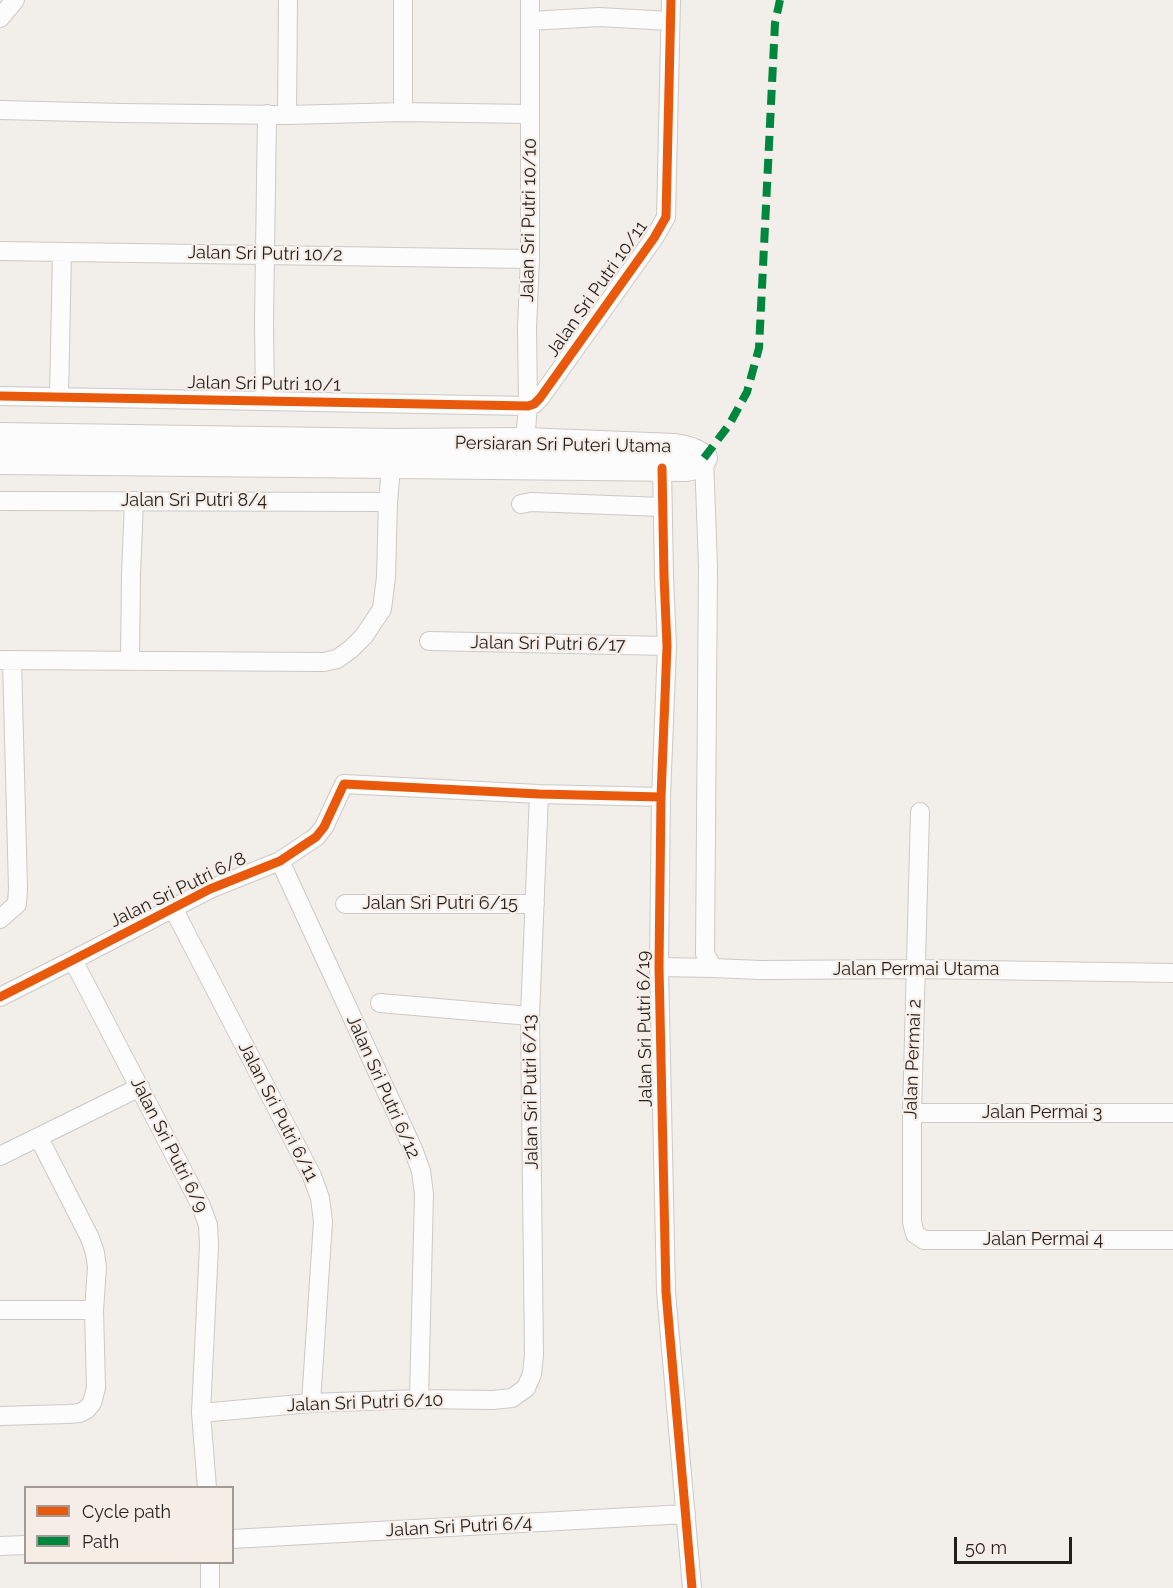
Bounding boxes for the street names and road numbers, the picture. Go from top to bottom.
street label: Jalan Sri Putri 10/10 [517,138,541,302]
street label: Jalan Sri Putri 10/11 [542,217,652,361]
street label: Jalan Sri Putri 10/2 [187,242,343,266]
street label: Jalan Sri Putri 10/1 [187,372,341,396]
street label: Persiaran Sri Puteri Utama [455,432,671,458]
street label: Jalan Sri Putri 8/4 [121,490,267,512]
street label: Jalan Sri Putri 6/17 [470,632,626,656]
street label: Jalan Sri Putri 6/8 [106,848,250,932]
street label: Jalan Sri Putri 6/15 [362,893,518,915]
street label: Jalan Sri Putri 6/19 [633,951,657,1107]
street label: Jalan Permai Utama [833,959,999,981]
street label: Jalan Permai 2 [900,999,926,1119]
street label: Jalan Sri Putri 6/12 [342,1012,424,1162]
street label: Jalan Sri Putri 6/13 [519,1014,543,1170]
street label: Jalan Sri Putri 6/11 [234,1039,322,1185]
street label: Jalan Sri Putri 6/9 [126,1074,212,1216]
street label: Jalan Permai 3 [982,1102,1102,1124]
street label: Jalan Permai 4 [983,1229,1103,1251]
street label: Jalan Sri Putri 6/10 [286,1389,444,1417]
street label: Jalan Sri Putri 6/4 [385,1512,533,1542]

